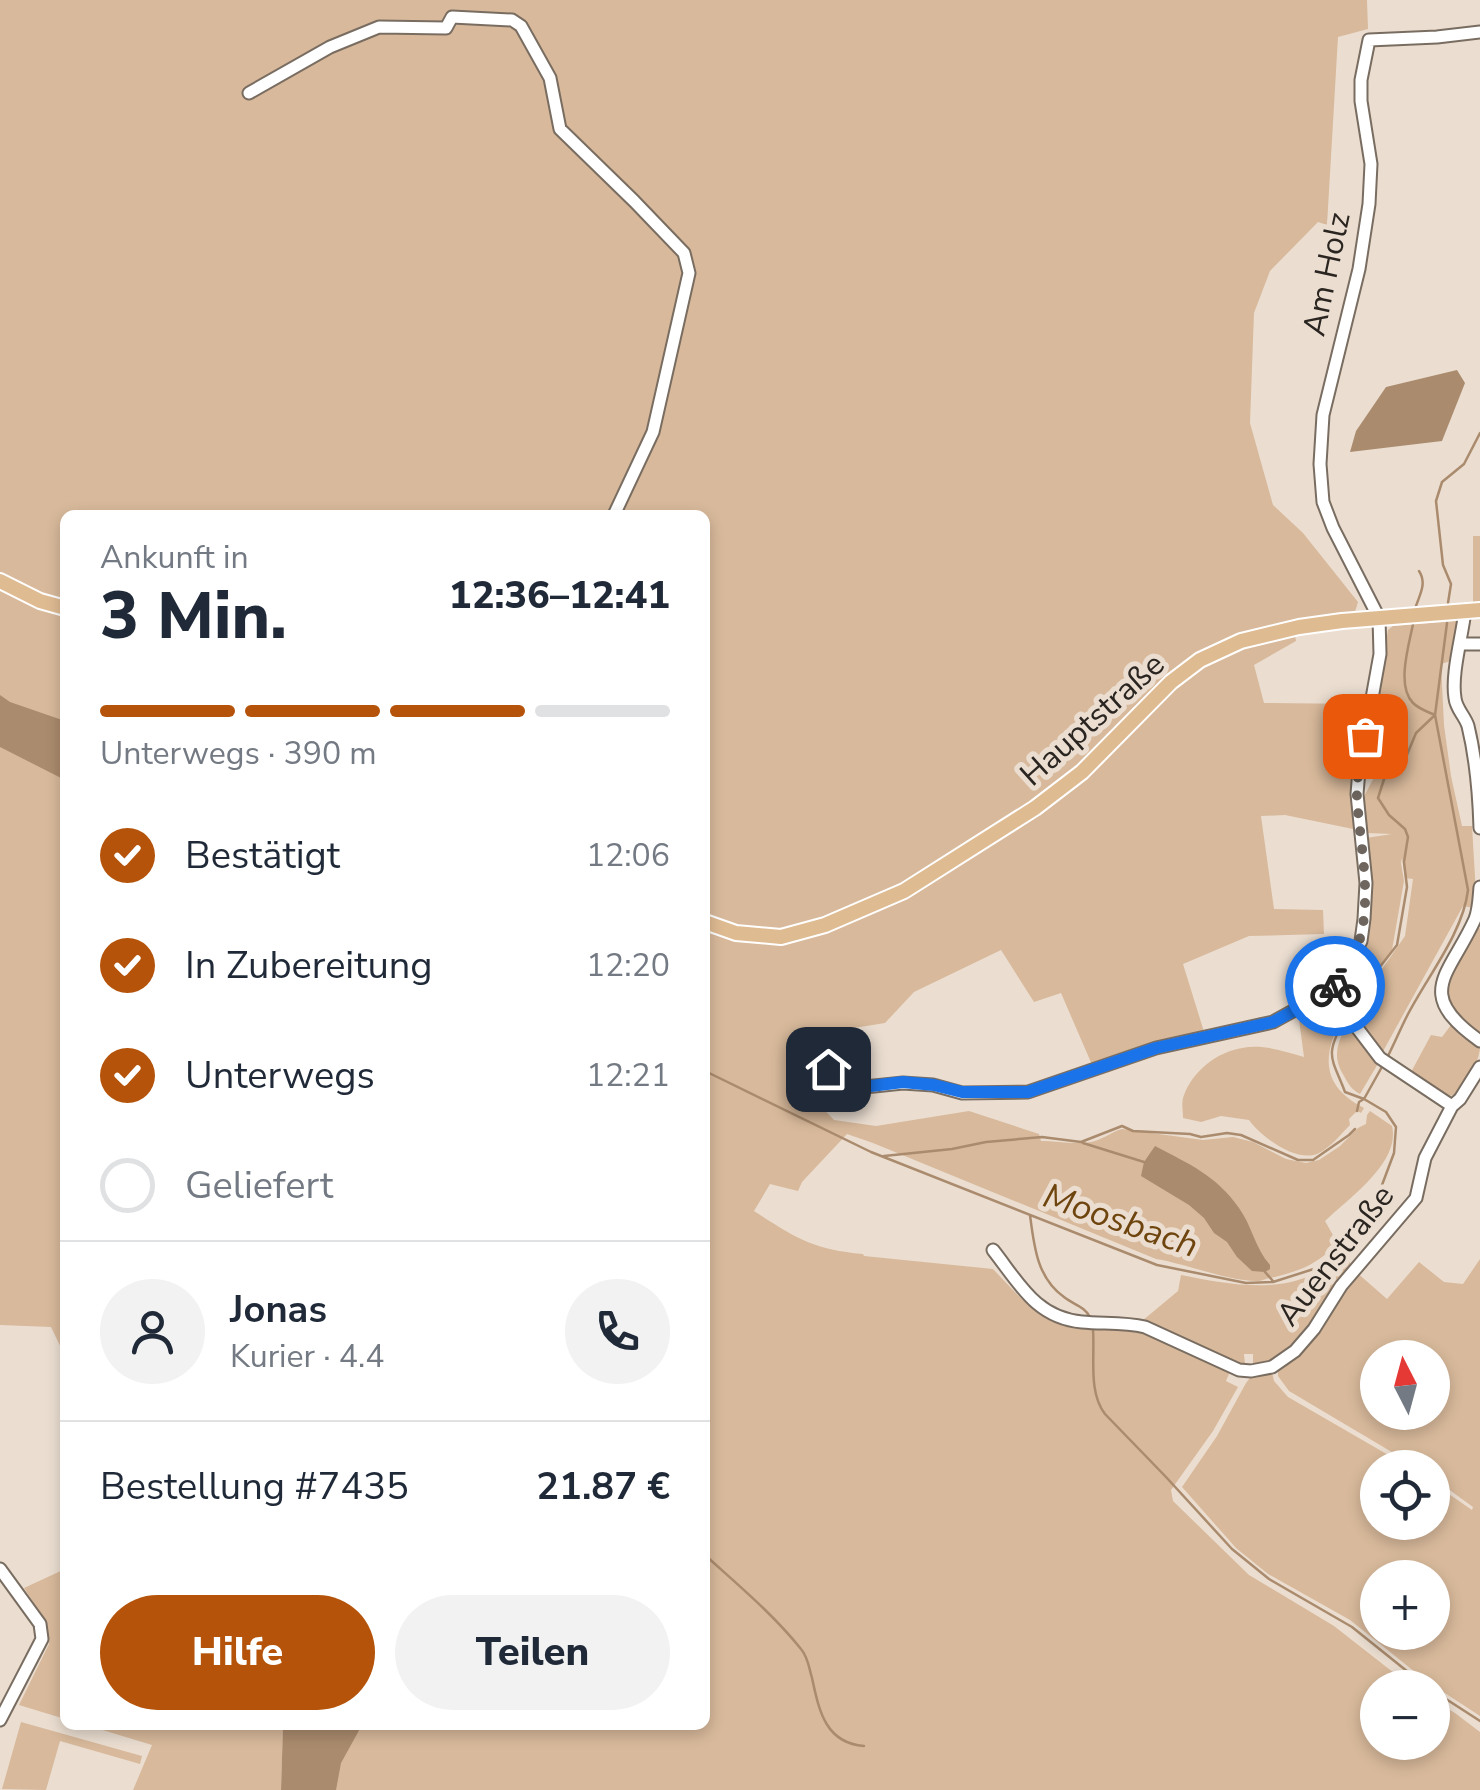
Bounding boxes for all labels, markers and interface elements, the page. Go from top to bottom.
street label: Am Holz [1292,208,1361,340]
text: Ankunft in [100,536,249,579]
text: 12:36–12:41 [449,570,670,621]
text: 3 Min. [100,572,287,661]
street label: Hauptstraße [1011,643,1174,796]
pin [1323,694,1408,779]
icon: bag [1338,709,1393,764]
text: Unterwegs · 390 m [100,732,377,775]
icon: check [100,828,155,883]
text: Bestätigt [185,830,340,881]
text: 12:06 [586,834,670,877]
courier [1285,936,1385,1036]
icon: check [100,938,155,993]
text: In Zubereitung [185,940,433,991]
text: 12:20 [586,944,670,987]
icon: bike [1308,959,1363,1014]
pin [786,1027,871,1112]
icon: home [801,1042,856,1097]
icon: check [100,1048,155,1103]
text: Unterwegs [185,1050,375,1101]
text: 12:21 [586,1054,670,1097]
text: Geliefert [185,1160,333,1211]
water label: Moosbach [1037,1172,1204,1269]
street label: Auenstraße [1267,1176,1404,1335]
button: person [100,1279,205,1384]
button: phone [565,1279,670,1384]
text: Jonas [230,1284,327,1335]
text: Kurier · 4.4 [230,1335,384,1378]
north arrow [1360,1340,1450,1430]
map controls [1360,1340,1450,1760]
button: locate [1360,1450,1450,1540]
text: Bestellung #7435 [100,1461,409,1512]
text: 21.87 € [536,1461,670,1512]
button: + [1360,1560,1450,1650]
button: Hilfe [100,1595,375,1710]
button: Teilen [395,1595,670,1710]
button: − [1360,1670,1450,1760]

